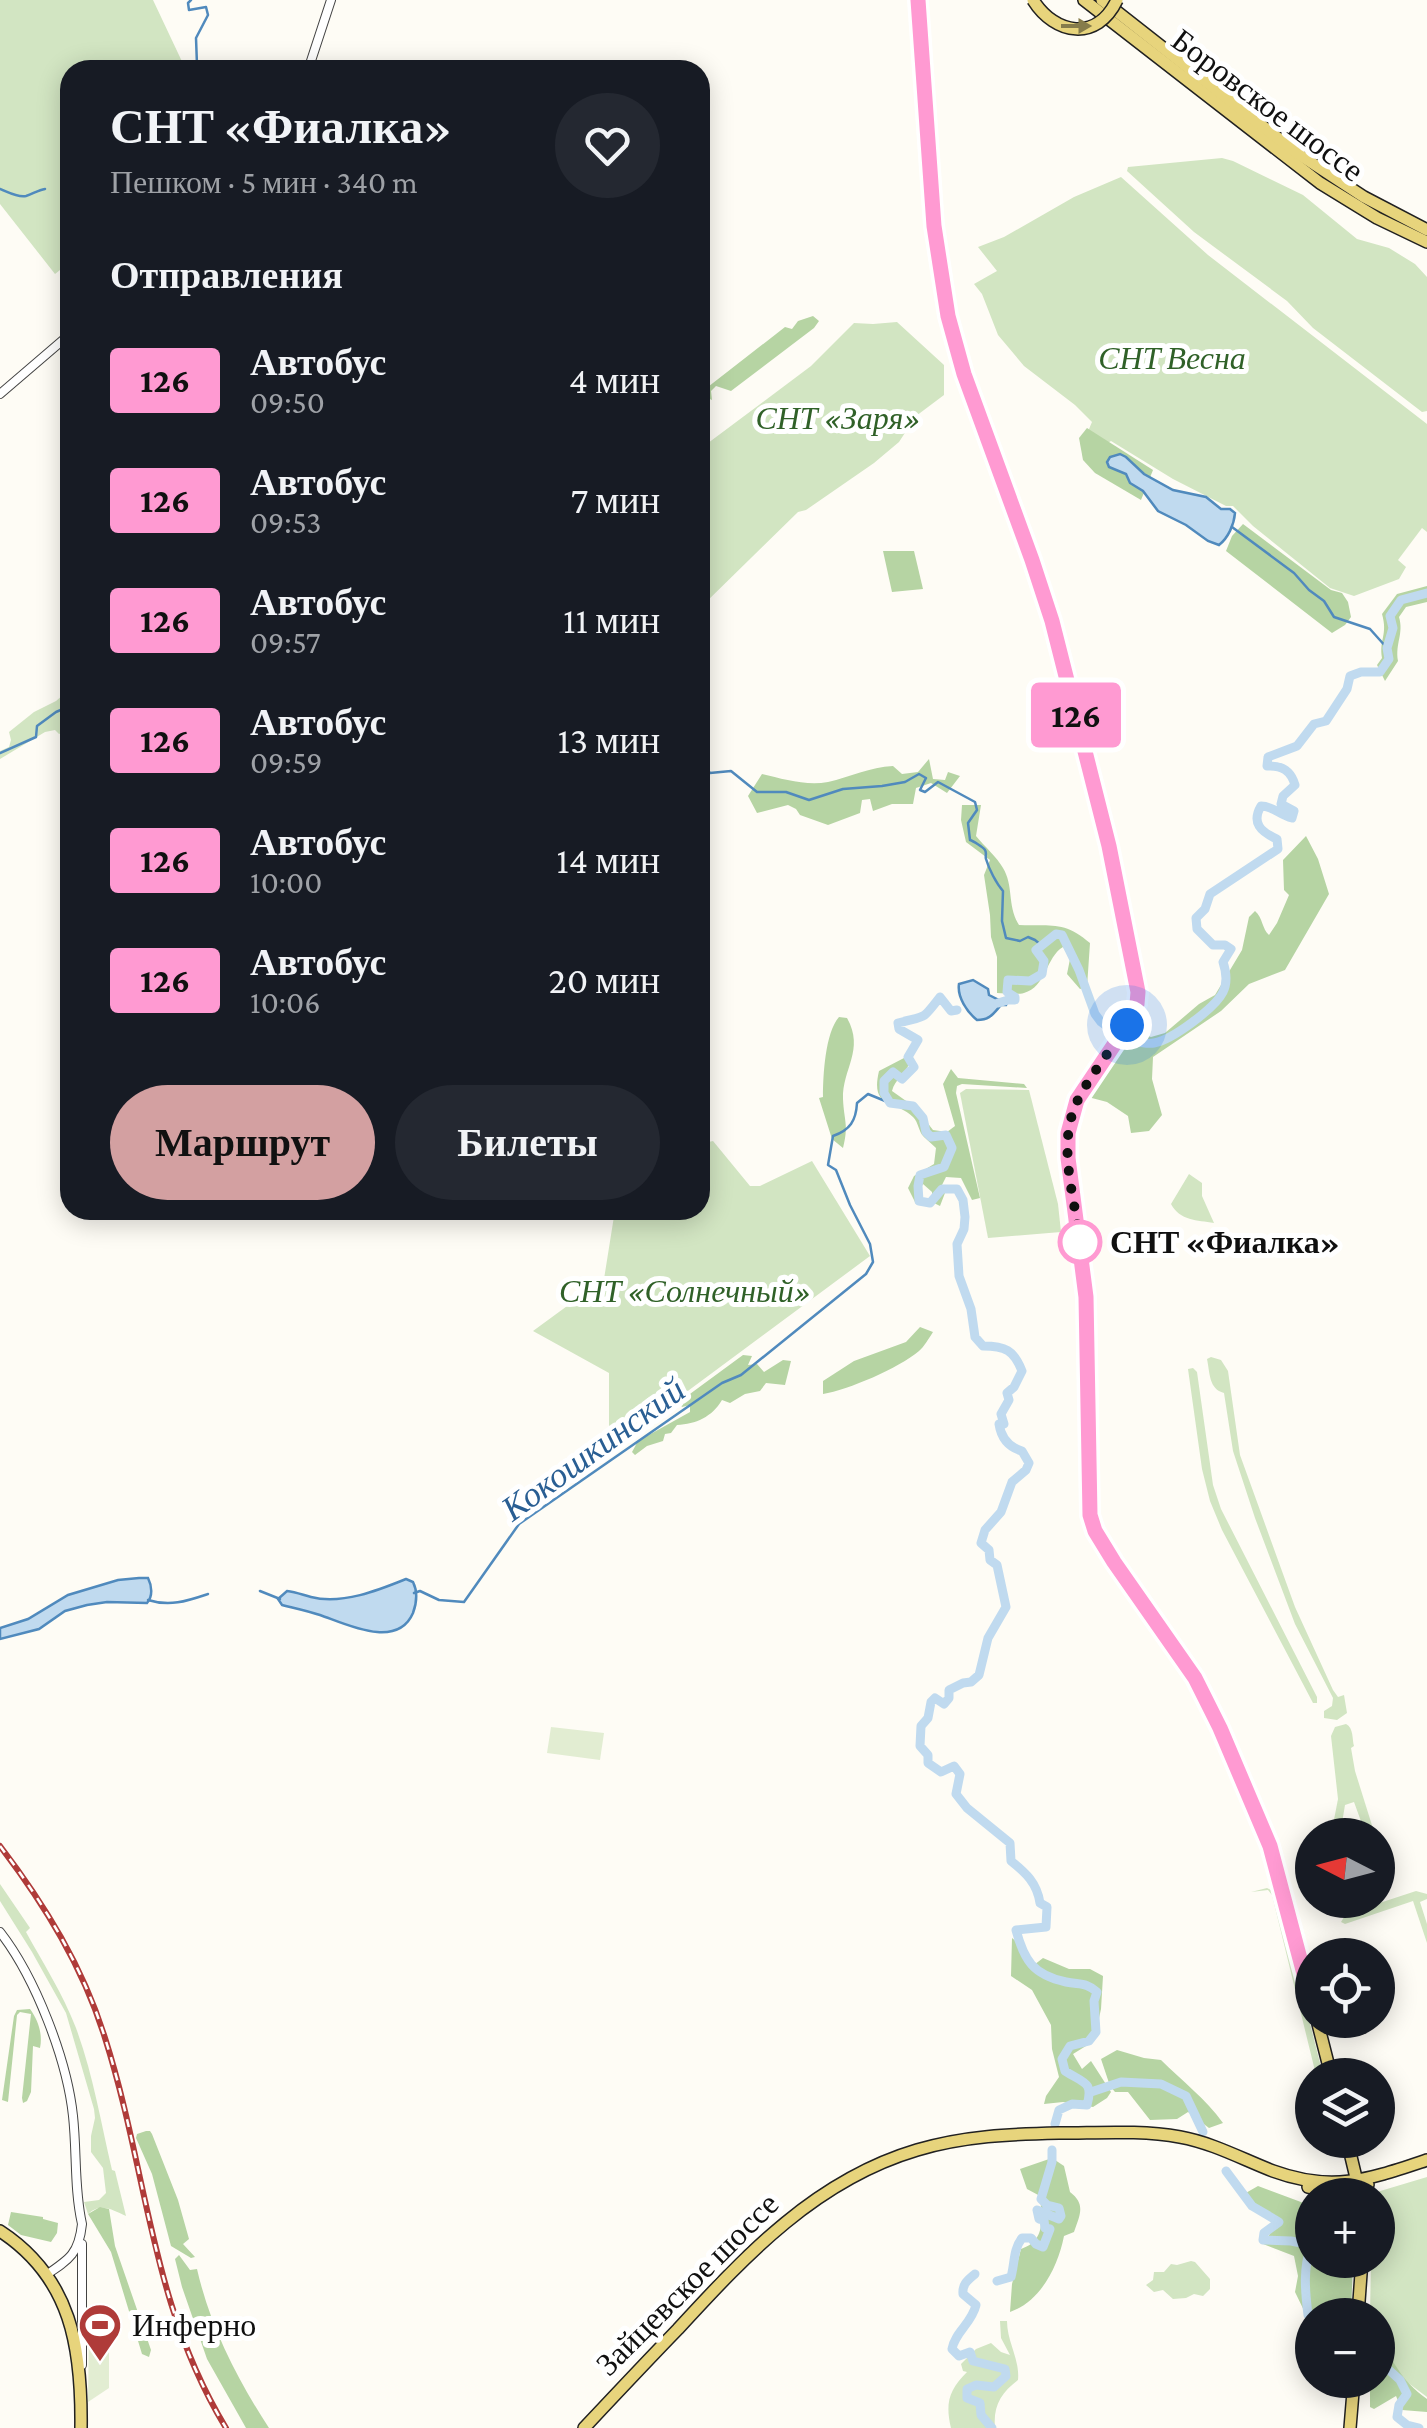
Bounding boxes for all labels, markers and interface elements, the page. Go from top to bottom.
one-way arrow [1061,18,1092,34]
street label: Боровское шоссе [1165,21,1371,189]
button: heart [555,93,660,198]
text: СНТ «Фиалка» [110,100,452,153]
text: Пешком · 5 мин · 340 m [110,164,418,200]
text: Отправления [110,254,343,296]
park label: СНТ Весна [1098,340,1246,376]
text: Автобус [250,341,386,383]
text: 4 мин [569,359,660,401]
text: 126 [140,361,190,400]
text: 09:50 [250,384,325,420]
park label: СНТ «Заря» [755,400,921,436]
text: Автобус [250,461,386,503]
text: 7 мин [571,479,660,521]
text: 126 [140,481,190,520]
text: 09:53 [250,504,321,540]
text: Автобус [250,581,386,623]
text: 11 мин [563,599,660,641]
text: 126 [140,601,190,640]
text: 09:57 [250,624,321,660]
line badge: 126 [1018,682,1134,748]
text: 126 [1051,696,1101,735]
text: Автобус [250,701,386,743]
text: 13 мин [558,719,660,761]
text: 126 [140,721,190,760]
text: 09:59 [250,744,323,780]
text: Автобус [250,821,386,863]
text: 14 мин [556,839,660,881]
text: 126 [140,841,190,880]
text: 10:00 [250,864,322,900]
text: Автобус [250,941,386,983]
text: 20 мин [549,959,660,1001]
text: 126 [140,961,190,1000]
text: 10:06 [250,984,320,1020]
your location [1102,1000,1152,1050]
button: Маршрут [110,1085,375,1200]
button: Билеты [395,1085,660,1200]
marker: СНТ «Фиалка» [1059,1221,1101,1263]
place label: СНТ «Фиалка» [1110,1224,1340,1260]
park label: СНТ «Солнечный» [559,1273,811,1309]
water label: Кокошкинский [493,1370,693,1529]
north arrow [1295,1818,1395,1918]
map controls [1295,1818,1395,2398]
button: locate [1295,1938,1395,2038]
button: layers [1295,2058,1395,2158]
button: + [1295,2178,1395,2278]
street label: Зайцевское шоссе [588,2185,786,2383]
button: − [1295,2298,1395,2398]
sports icon: Инферно [77,2302,123,2363]
place label: Инферно [132,2307,256,2343]

